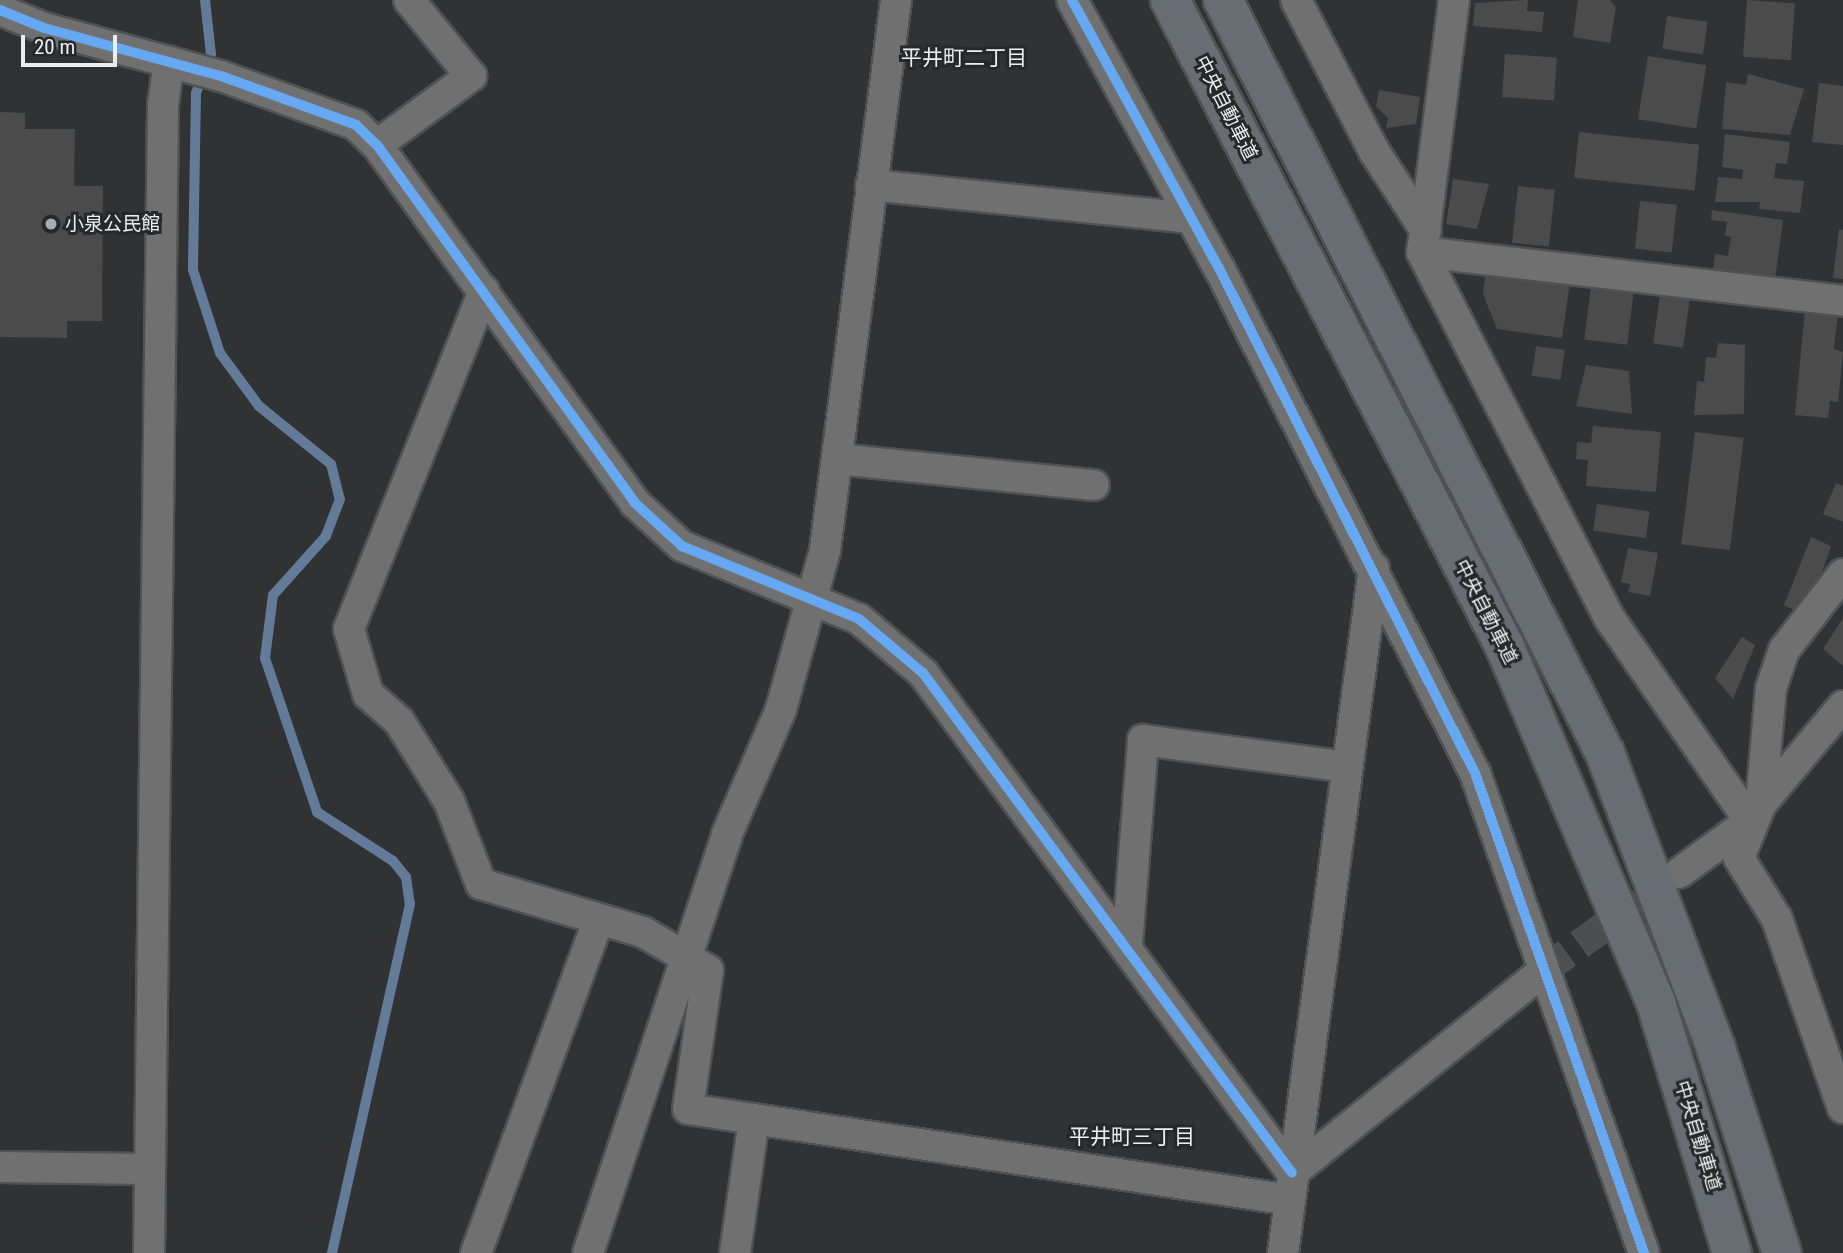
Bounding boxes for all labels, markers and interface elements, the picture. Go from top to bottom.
scale bar [24,21,121,65]
text: 20 m [34,35,75,59]
district label: 平井町二丁目 [901,45,1027,71]
street label: 中央自動車道 [1190,52,1262,164]
place label: 小泉公民館 [65,213,160,235]
marker: 小泉公民館 [43,216,59,232]
street label: 中央自動車道 [1450,556,1522,668]
street label: 中央自動車道 [1670,1078,1726,1194]
district label: 平井町三丁目 [1069,1124,1195,1150]

